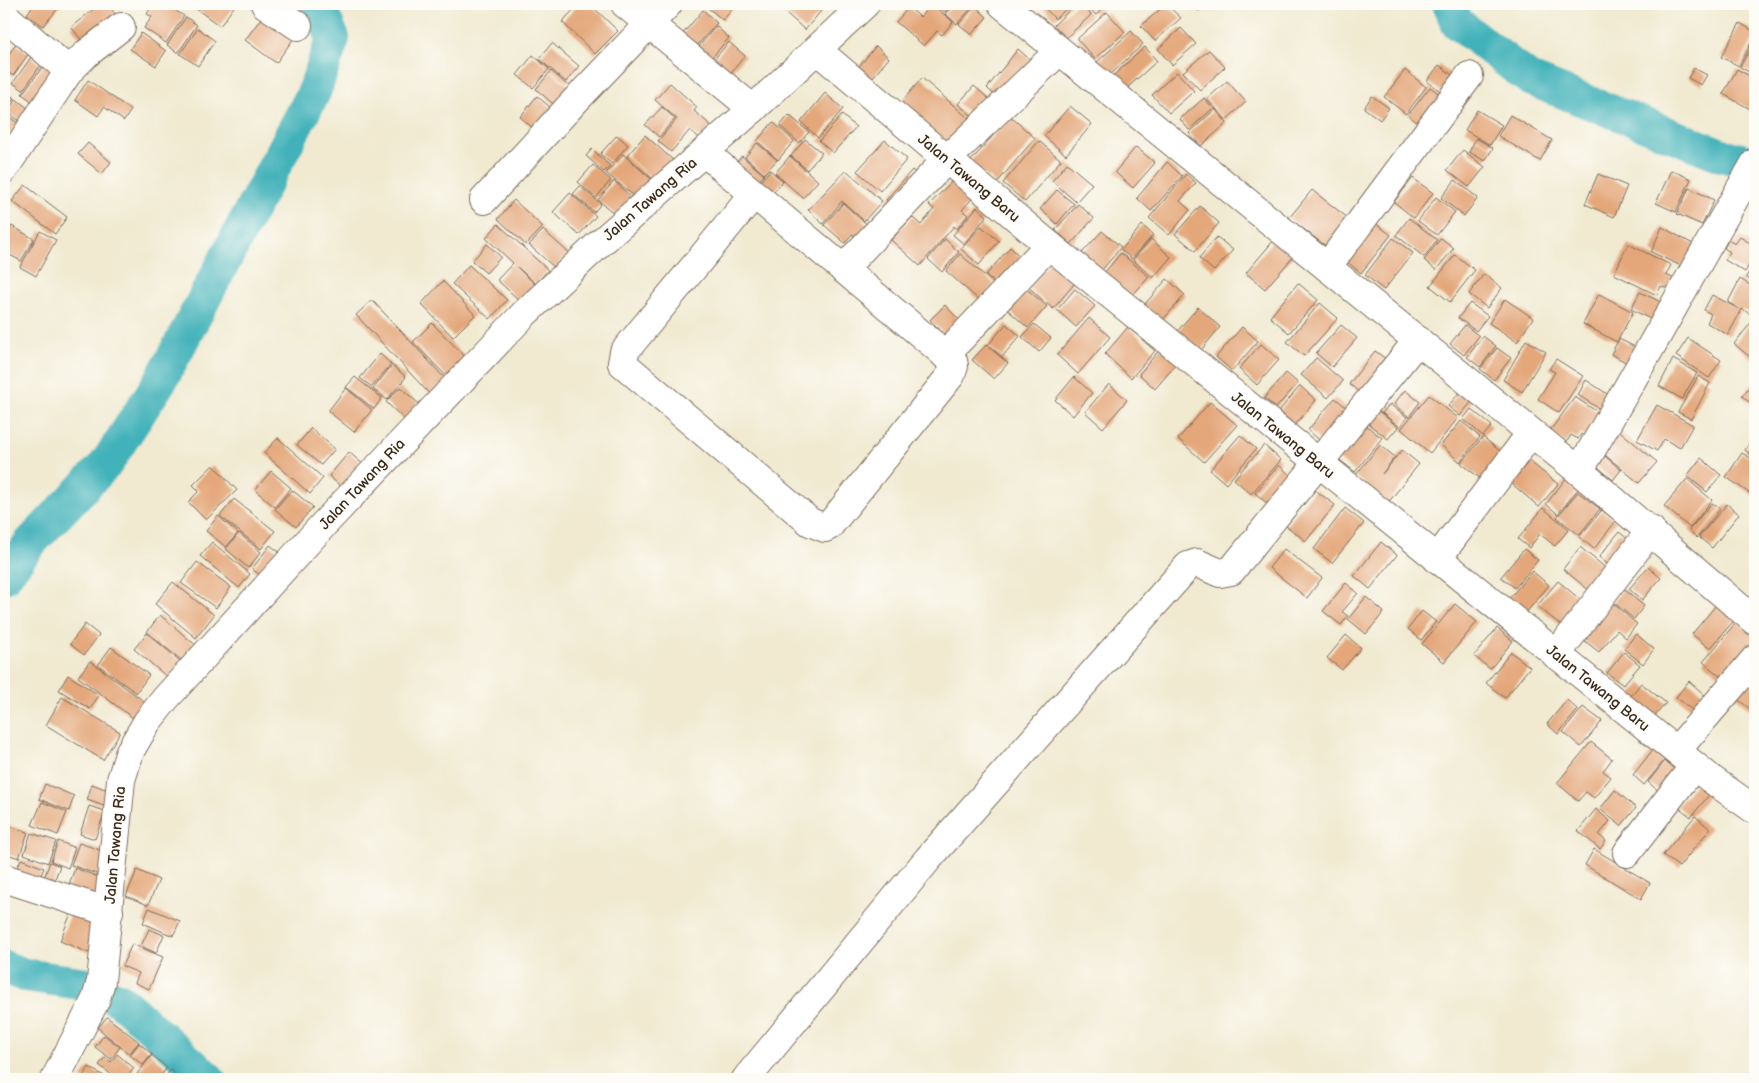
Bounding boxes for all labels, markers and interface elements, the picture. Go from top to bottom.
street label: Jalan Tawang Baru [914,130,1024,227]
street label: Jalan Tawang Ria [600,153,701,245]
street label: Jalan Tawang Baru [1227,388,1338,483]
street label: Jalan Tawang Ria [315,435,410,534]
street label: Jalan Tawang Baru [1542,641,1653,736]
street label: Jalan Tawang Ria [101,785,130,905]

